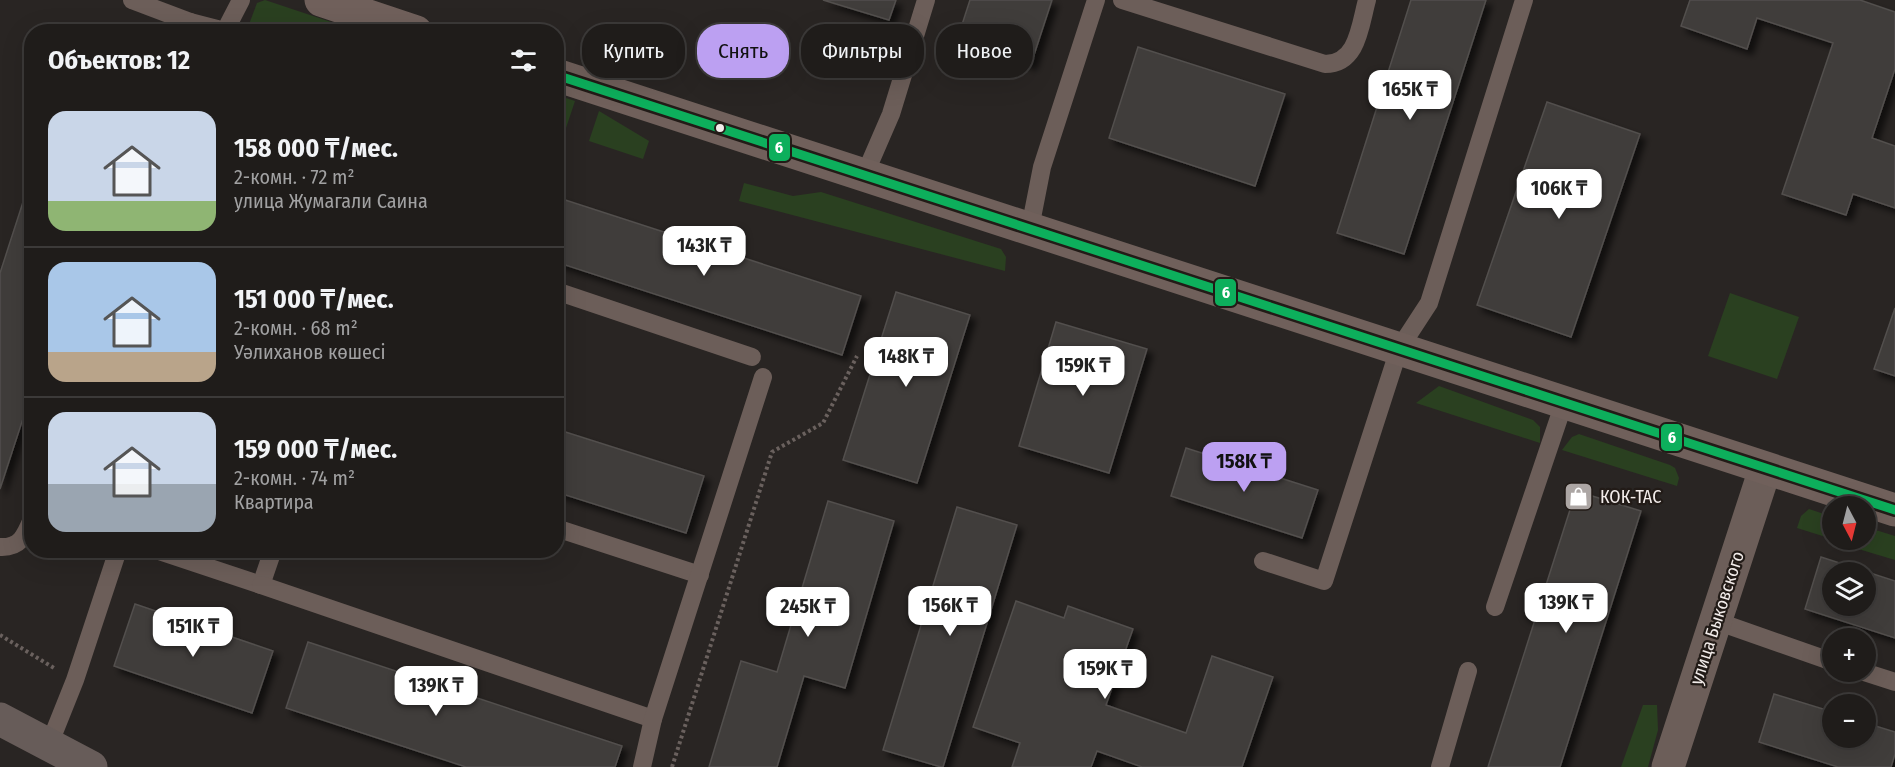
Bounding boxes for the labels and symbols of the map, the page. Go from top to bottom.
pin: 165K ₸ [1361,70,1459,121]
unlabelled marker [714,122,726,134]
line badge: 6 [768,133,791,162]
text: 6 [775,138,783,157]
pin: 106K ₸ [1510,169,1608,220]
pin: 143K ₸ [655,226,753,277]
line badge: 6 [1214,278,1237,307]
text: 6 [1222,283,1230,302]
pin: 148K ₸ [857,337,955,388]
pin: 159K ₸ [1034,346,1132,397]
line badge: 6 [1660,423,1683,452]
text: 6 [1668,428,1676,447]
pin: 158K ₸ [1195,442,1293,493]
shop icon: КОК-ТАС [1563,481,1595,513]
place label: КОК-ТАС [1600,486,1661,508]
north arrow [1822,496,1876,550]
street label: улица Быковского [1685,549,1749,687]
pin: 139K ₸ [1517,583,1615,634]
pin: 156K ₸ [901,586,999,637]
pin: 245K ₸ [759,587,857,638]
pin: 151K ₸ [144,607,242,658]
pin: 159K ₸ [1056,649,1154,700]
pin: 139K ₸ [387,666,485,717]

